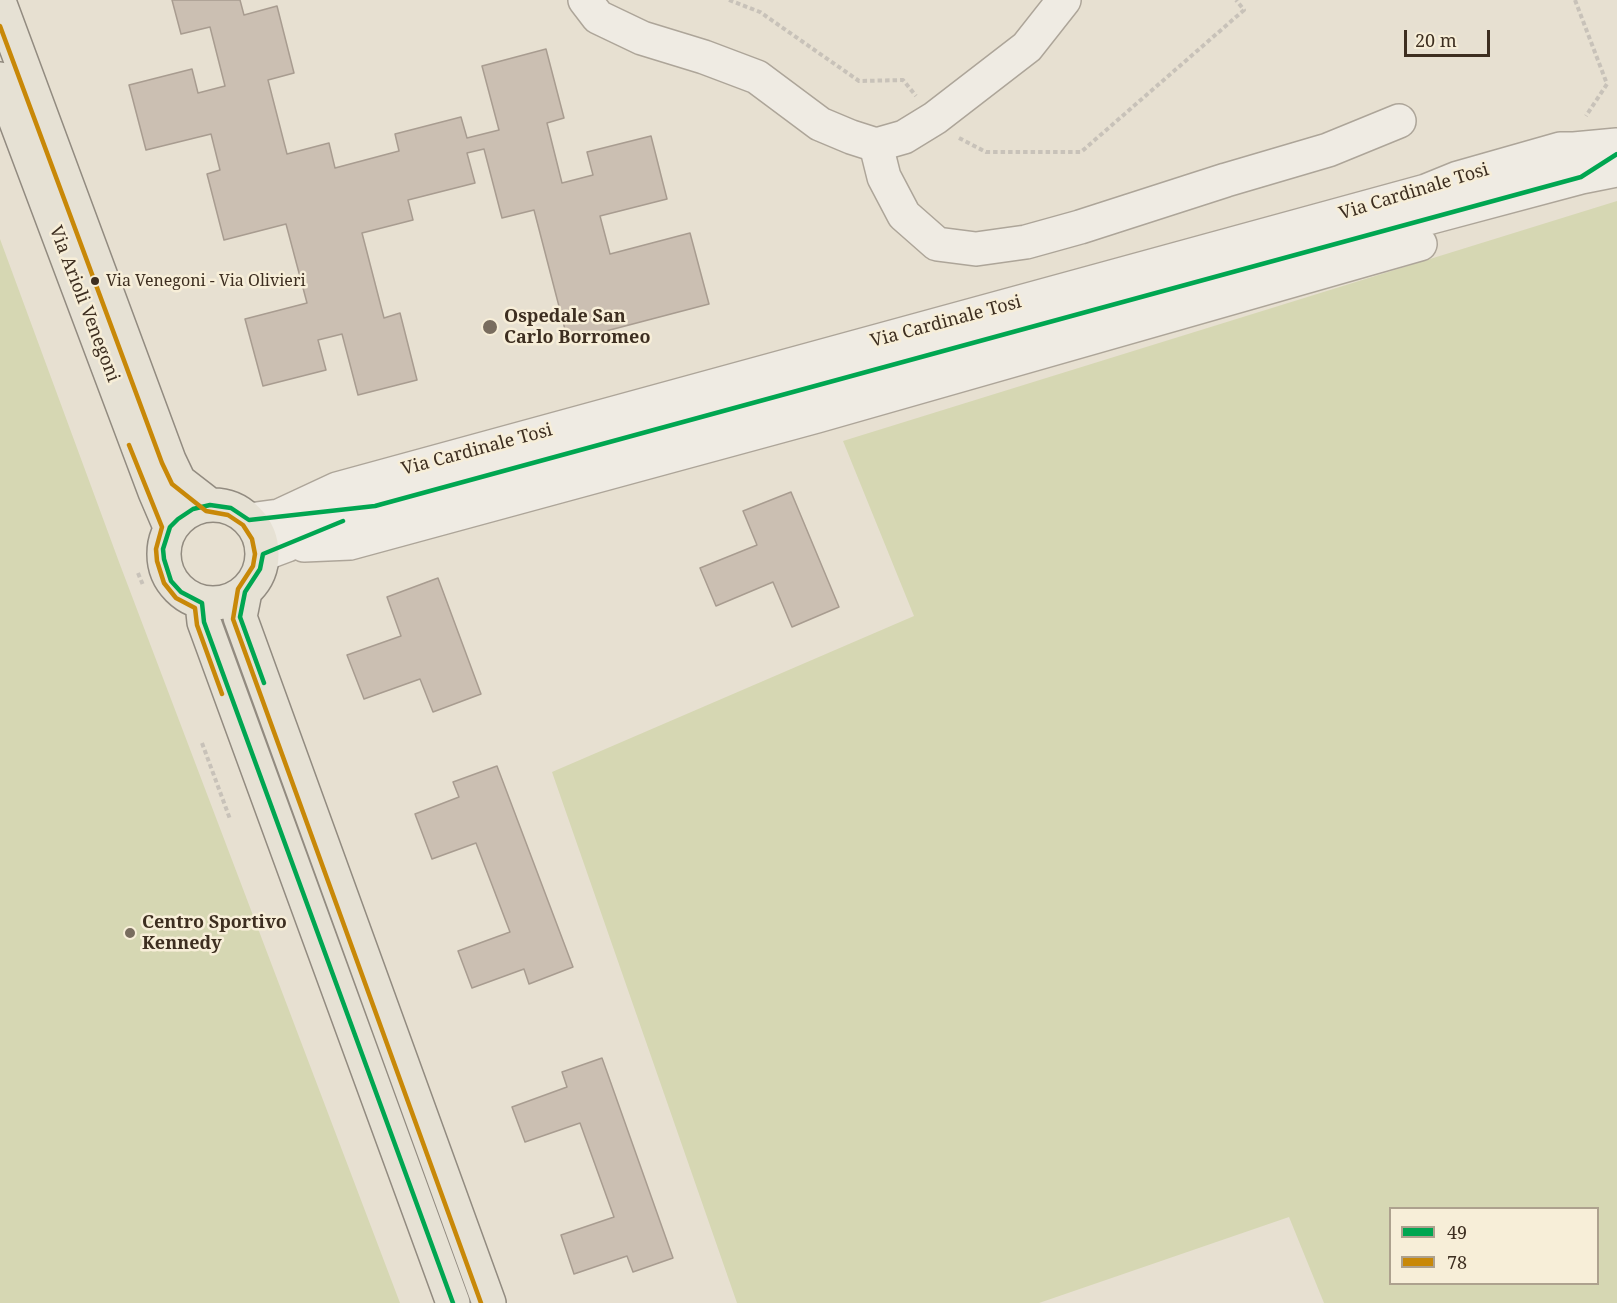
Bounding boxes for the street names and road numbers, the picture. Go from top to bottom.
street label: Via Cardinale Tosi [1337,159,1491,225]
street label: Via Arioli Venegoni [44,223,124,385]
street label: Via Cardinale Tosi [868,291,1024,353]
street label: Via Cardinale Tosi [399,419,555,481]

